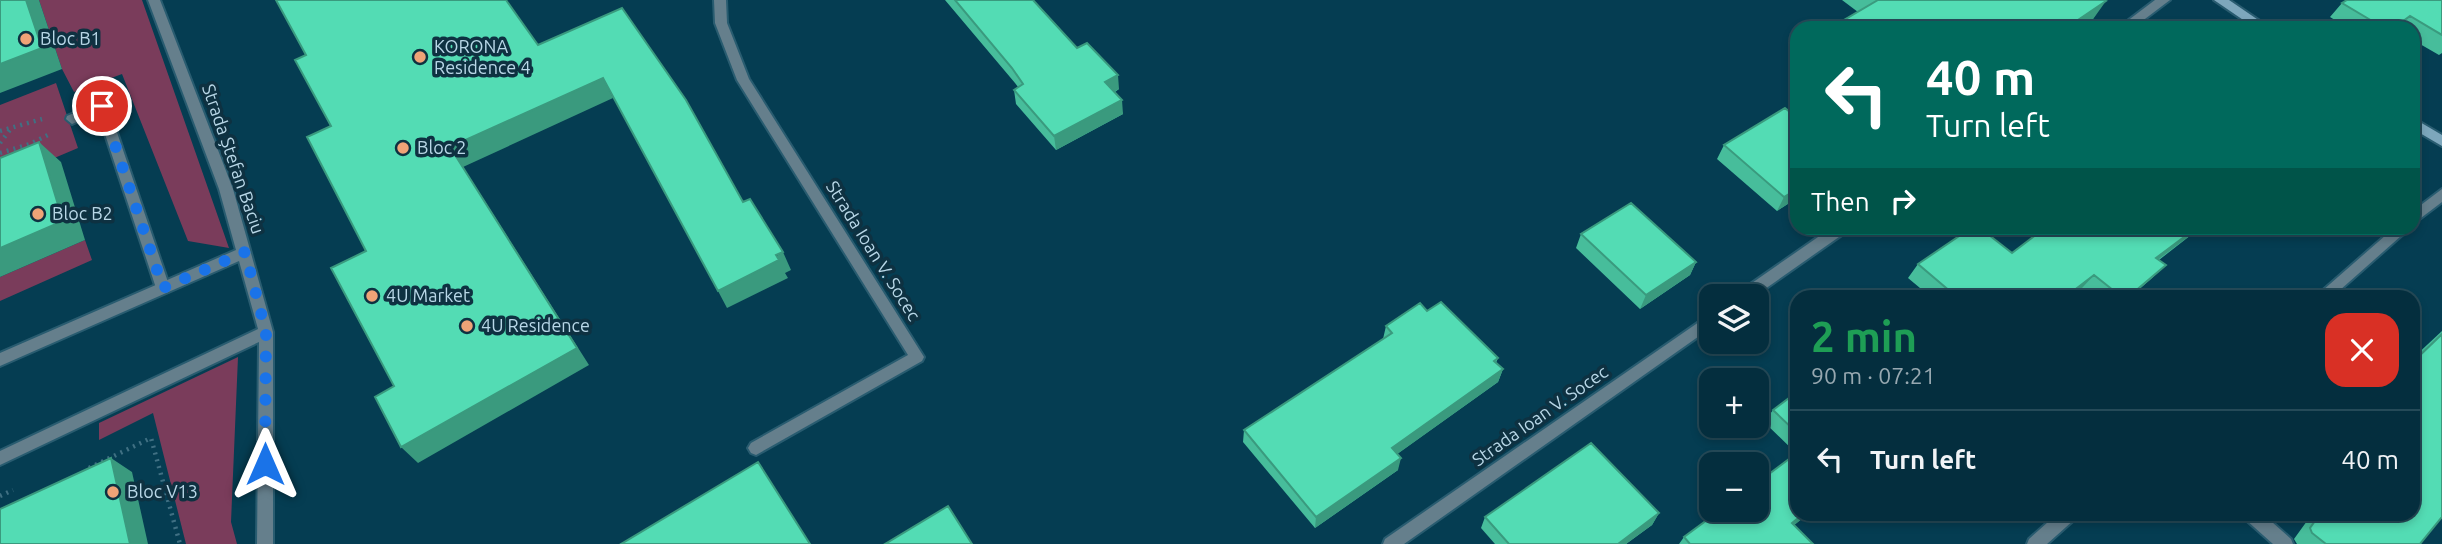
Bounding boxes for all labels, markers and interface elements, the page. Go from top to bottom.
place label: Bloc B1 [40,28,101,48]
marker: Bloc B1 [18,31,34,47]
place label: KORONA Residence 4 [434,36,531,77]
marker: KORONA Residence 4 [412,49,428,65]
icon: left [1811,49,1902,140]
text: 40 m [1926,49,2035,104]
pin [72,76,132,136]
street label: Strada Ștefan Baciu [199,81,269,236]
icon: arrive [83,87,121,125]
text: Turn left [1926,107,2050,143]
place label: Bloc 2 [417,137,466,157]
marker: Bloc 2 [395,140,411,156]
street label: Strada Ioan V. Socec [823,177,925,324]
icon: right [1884,182,1922,220]
text: Then [1811,187,1870,216]
place label: Bloc B2 [52,203,113,223]
marker: Bloc B2 [30,206,46,222]
map controls [1699,284,1769,522]
button: layers [1699,284,1769,354]
place label: 4U Market [386,285,470,305]
marker: 4U Market [364,288,380,304]
text: 2 min [1811,313,1917,360]
button: close [2325,313,2399,387]
place label: 4U Residence [481,315,590,335]
marker: 4U Residence [459,318,475,334]
street label: Strada Ioan V. Socec [1468,361,1611,469]
text: 90 m · 07:21 [1811,363,1936,388]
button: + [1699,368,1769,438]
position arrow [228,427,302,501]
icon: left [1811,440,1849,478]
text: Turn left [1870,445,1976,474]
text: 40 m [2341,445,2399,474]
button: − [1699,452,1769,522]
place label: Bloc V13 [127,481,198,501]
marker: Bloc V13 [105,484,121,500]

